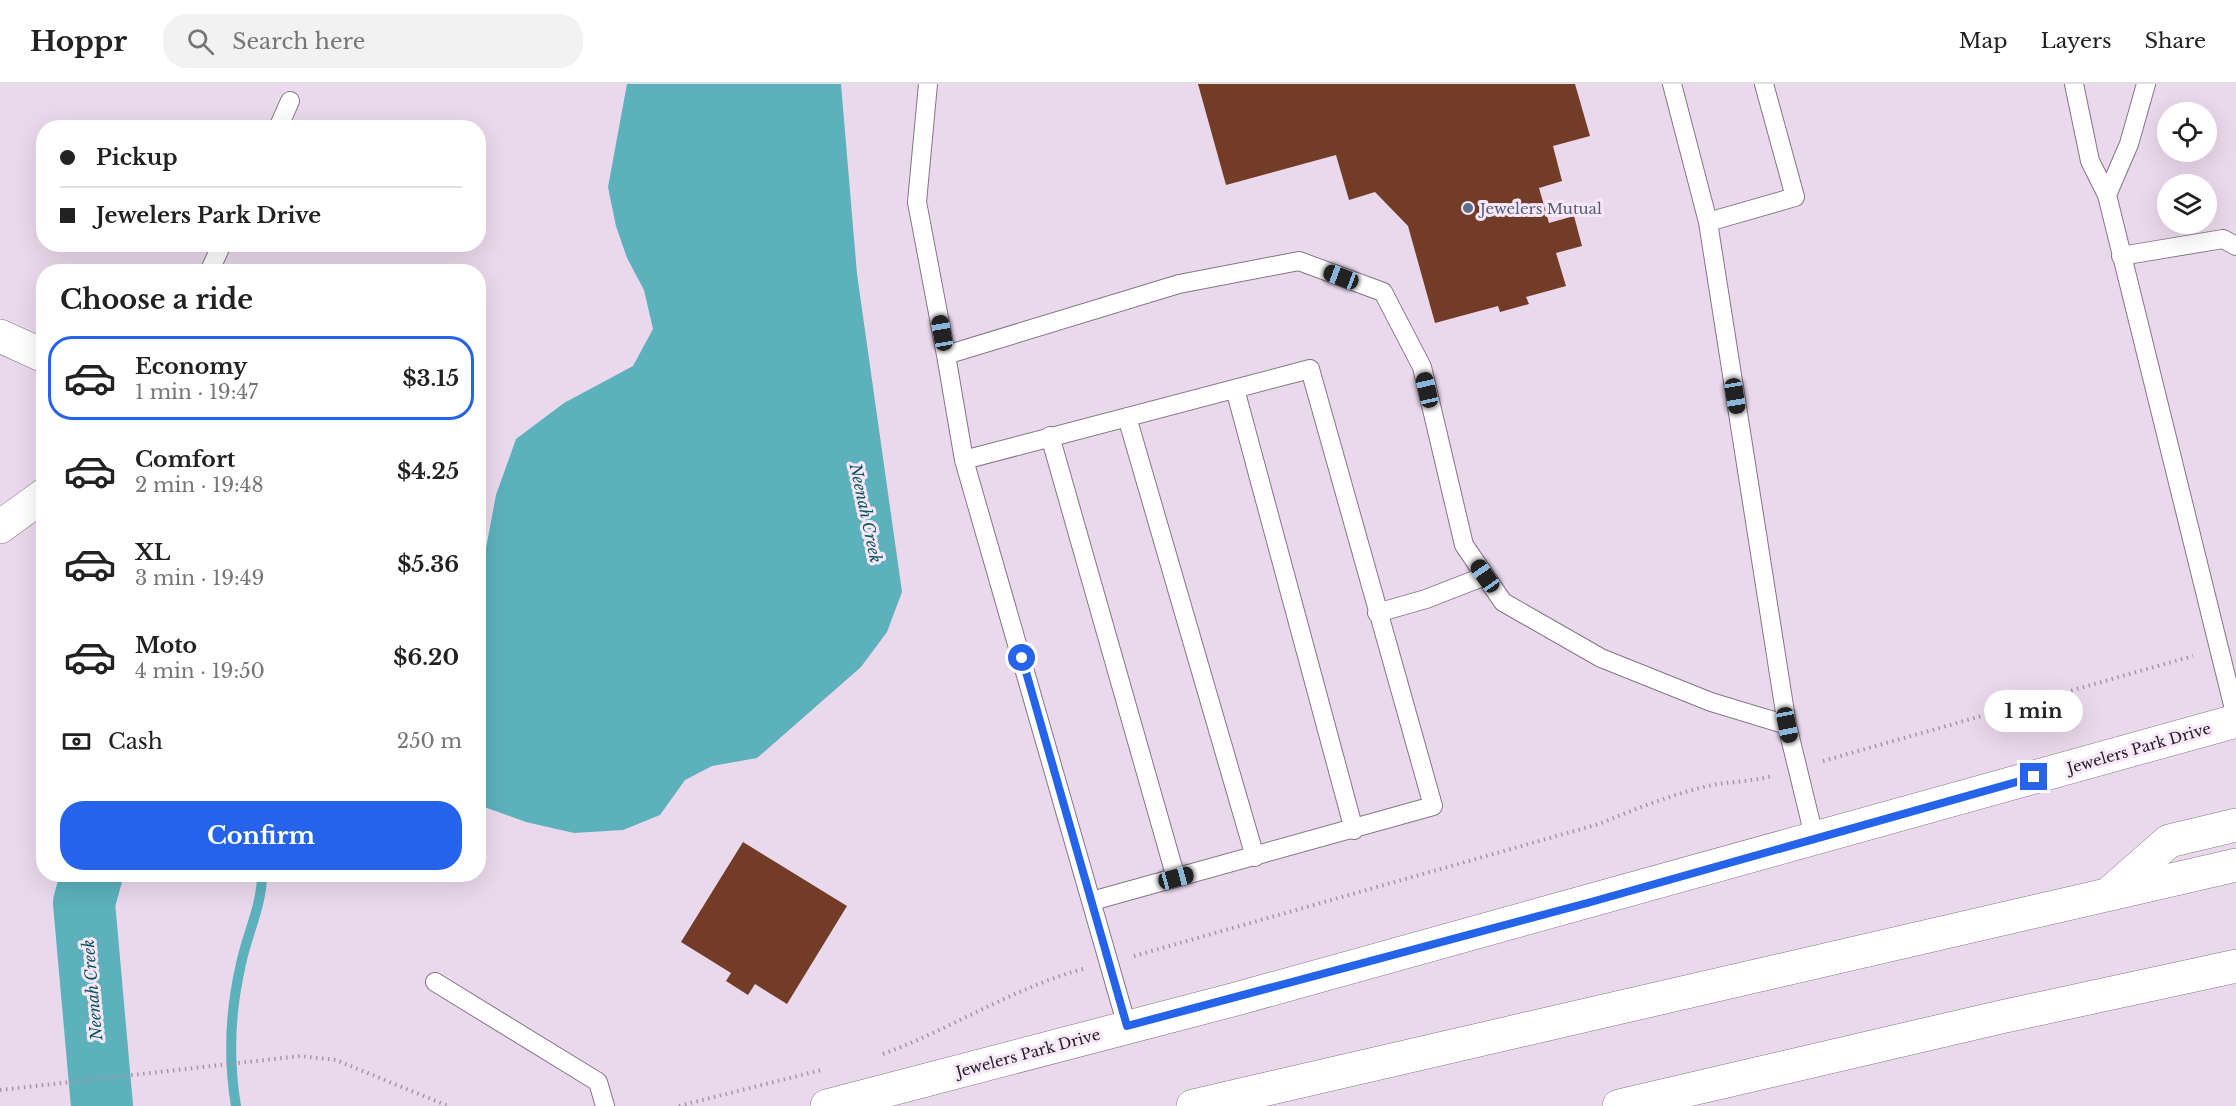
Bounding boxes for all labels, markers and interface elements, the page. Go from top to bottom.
search box [163,14,583,68]
text: Hoppr [30,24,127,59]
icon: search [184,25,217,58]
text: Search here [232,28,365,55]
text: Map [1959,28,2008,54]
text: Layers [2041,28,2112,54]
text: Share [2145,28,2206,54]
map controls [2157,102,2217,234]
button: locate [2157,102,2217,162]
text: Pickup [96,144,178,171]
button: layers [2157,174,2217,234]
place label: Jewelers Mutual [1478,199,1602,218]
marker: Jewelers Mutual [1461,201,1475,215]
text: Jewelers Park Drive [96,202,321,229]
car [1321,262,1361,292]
text: Choose a ride [60,283,253,316]
car [930,314,954,352]
icon: car [63,351,117,405]
text: Economy [135,353,247,380]
text: $3.15 [402,365,459,392]
car [1414,370,1440,410]
car [1723,377,1747,415]
text: 1 min · 19:47 [135,380,258,404]
icon: car [63,444,117,498]
text: Comfort [135,446,235,473]
text: $4.25 [397,458,459,485]
water label: Neenah Creek [845,460,886,565]
text: 2 min · 19:48 [135,473,264,497]
icon: car [63,537,117,591]
text: XL [135,539,170,566]
text: $5.36 [397,551,459,578]
car [1467,556,1503,596]
text: 3 min · 19:49 [135,566,264,590]
icon: car [63,630,117,684]
text: Moto [135,632,197,659]
text: $6.20 [393,644,459,671]
route start [1008,644,1035,671]
text: 4 min · 19:50 [135,659,265,683]
callout: 1 min [1984,690,2084,732]
text: 1 min [2005,699,2062,723]
car [1775,706,1799,744]
street label: Jewelers Park Drive [2063,718,2213,778]
icon: cash [60,725,93,758]
text: Cash [108,728,163,755]
text: 250 m [397,729,462,753]
route end [2020,763,2047,790]
button: Confirm [60,801,462,870]
car [1156,865,1196,891]
water label: Neenah Creek [78,939,106,1042]
street label: Jewelers Park Drive [952,1025,1102,1082]

